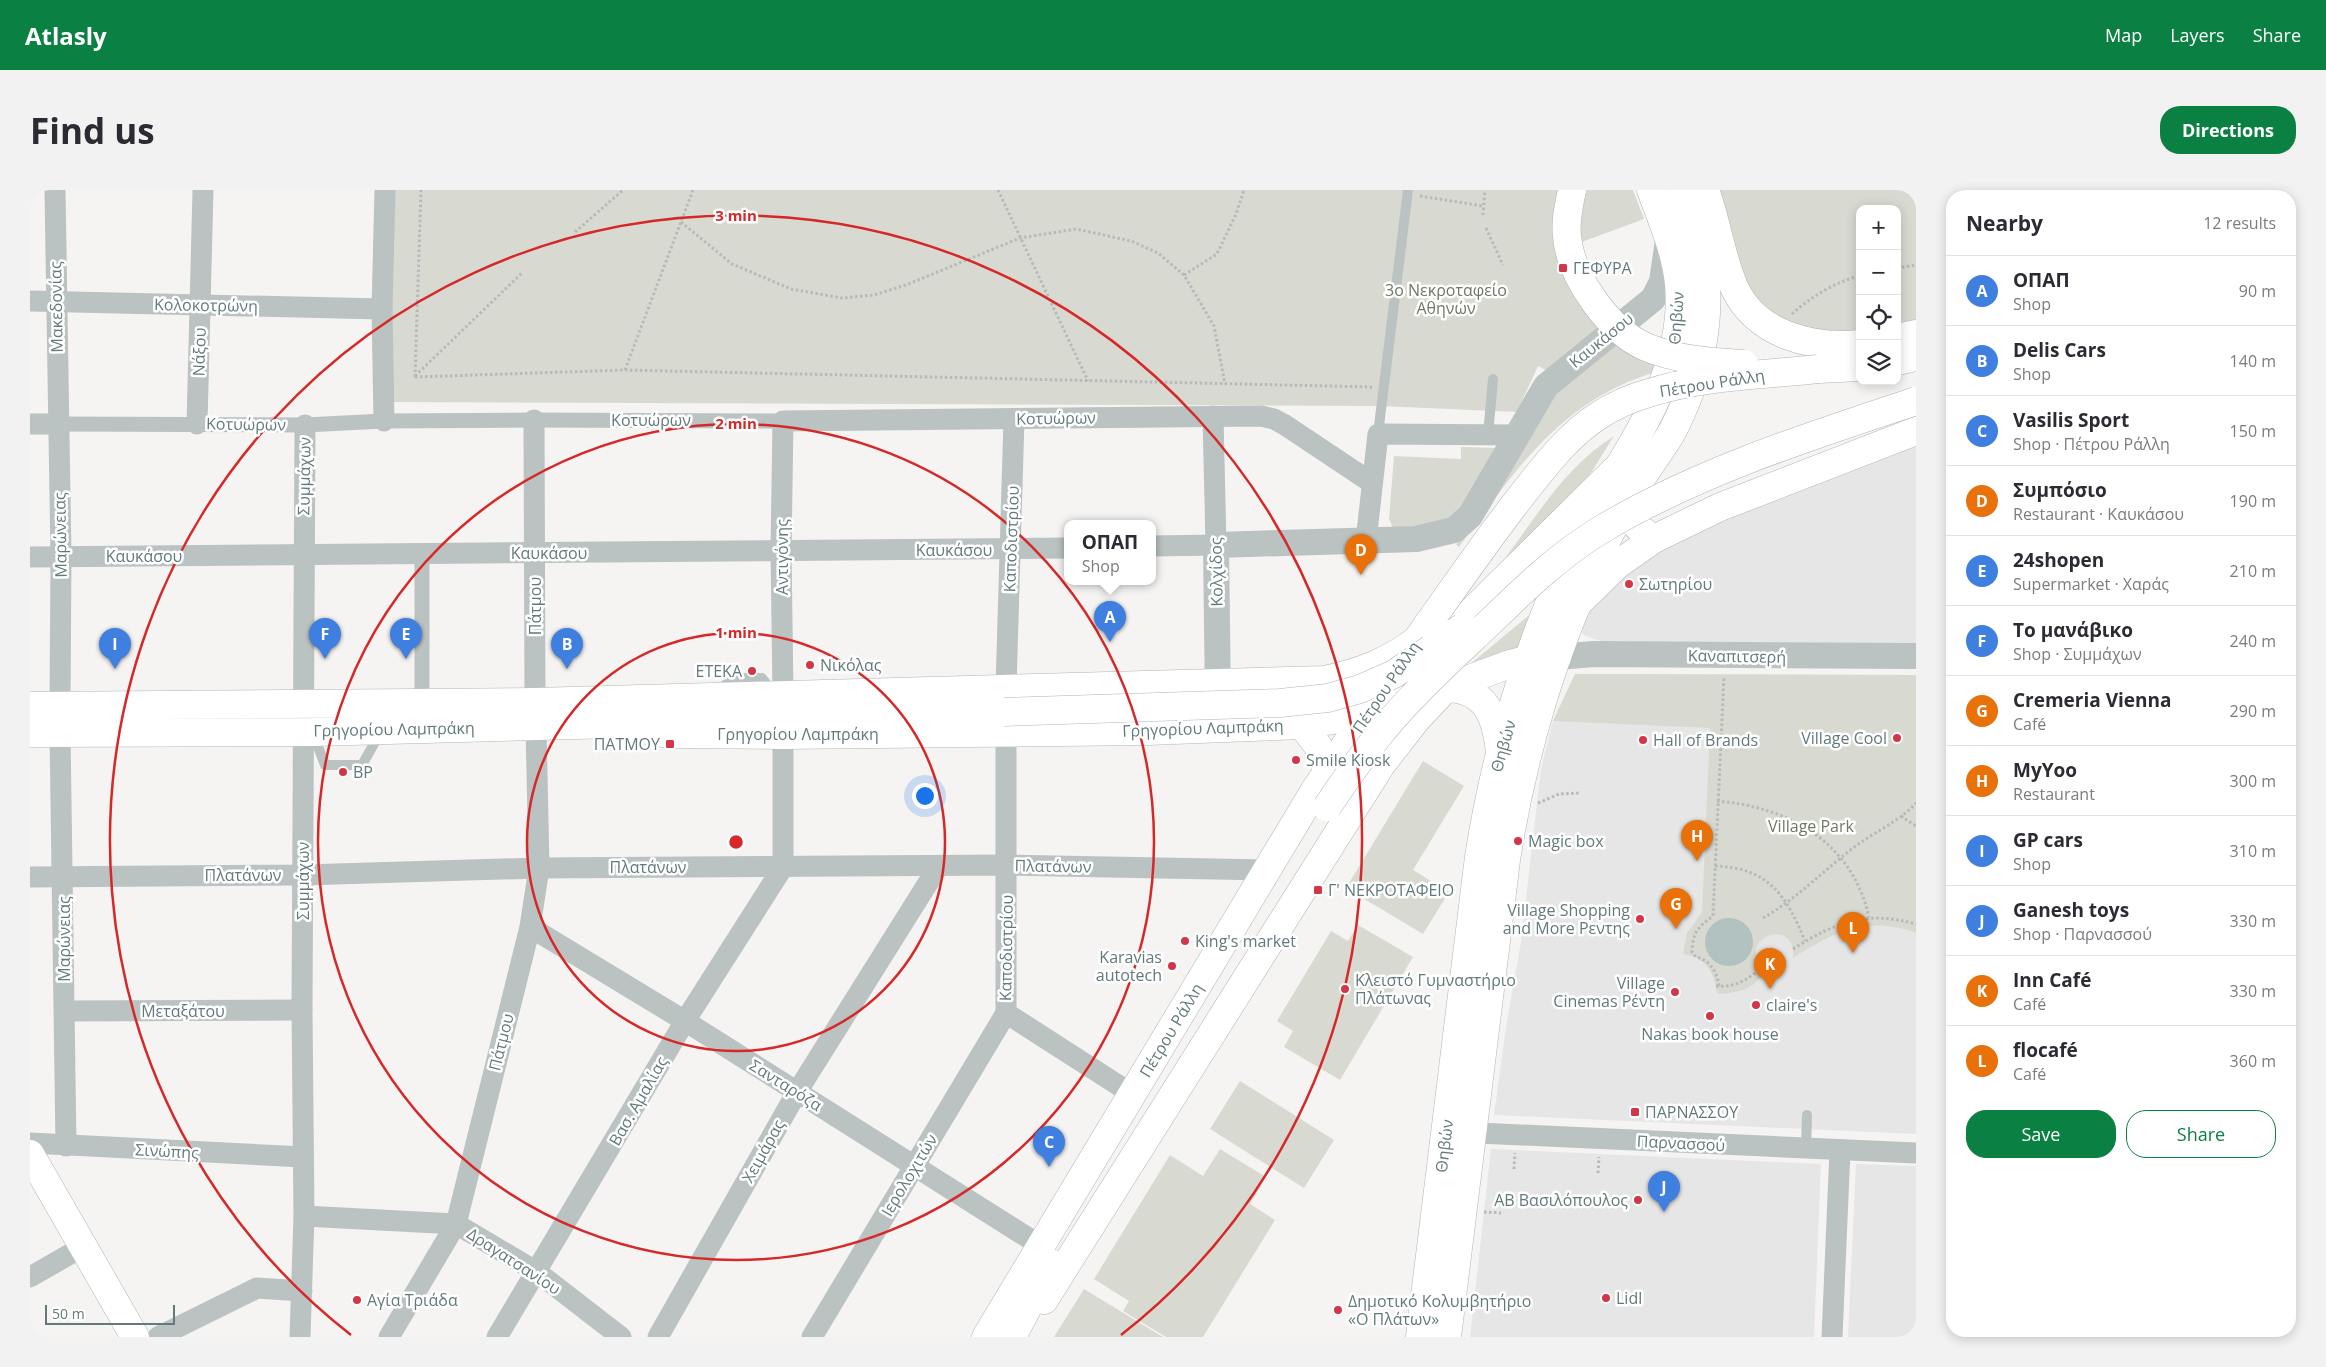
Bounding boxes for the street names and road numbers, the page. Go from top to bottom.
street label: Μακεδονίας [44,261,68,353]
street label: Θηβών [1663,290,1689,345]
street label: Κολοκοτρώνη [154,293,258,317]
street label: Καυκάσου [1564,307,1638,373]
street label: Νάξου [187,327,211,377]
street label: Πέτρου Ράλλη [1658,364,1766,402]
street label: Κοτυώρων [1016,406,1096,430]
street label: Κοτυώρων [611,409,691,431]
street label: Κοτυώρων [206,412,286,436]
street label: Συμμάχων [292,436,316,515]
street label: Καποδιστρίου [998,485,1024,593]
street label: Μαρώνειας [48,492,72,578]
street label: Αντιγόνης [771,519,793,595]
street label: Κολχίδος [1204,537,1228,607]
street label: Καυκάσου [916,539,992,561]
street label: Καυκάσου [511,542,587,564]
street label: Καυκάσου [106,545,182,567]
street label: Πάτμου [524,577,546,635]
street label: Πέτρου Ράλλη [1347,637,1425,737]
street label: Καναπιτσερή [1688,644,1786,668]
street label: Γρηγορίου Λαμπράκη [1122,714,1284,742]
street label: Γρηγορίου Λαμπράκη [313,717,475,741]
street label: Θηβών [1485,717,1521,775]
street label: Γρηγορίου Λαμπράκη [717,723,879,745]
street label: Συμμάχων [292,842,314,920]
street label: Πλατάνων [1014,854,1092,878]
street label: Πλατάνων [609,856,687,878]
street label: Πλατάνων [204,864,282,886]
street label: Καποδιστρίου [994,895,1018,1001]
street label: Μαρώνειας [53,896,75,982]
street label: Πέτρου Ράλλη [1134,979,1208,1081]
street label: Μεταξάτου [141,1000,225,1022]
street label: Πάτμου [483,1011,519,1073]
street label: Βασ. Αμαλίας [604,1052,673,1150]
street label: Σανταρόζα [746,1054,827,1116]
street label: Χειμάρας [737,1115,790,1187]
street label: Θηβών [1430,1118,1458,1174]
street label: Ιερολοχιτών [876,1129,942,1220]
street label: Παρνασσού [1636,1130,1726,1156]
street label: Σινώπης [135,1138,200,1164]
street label: Δραγατσανίου [463,1223,565,1299]

